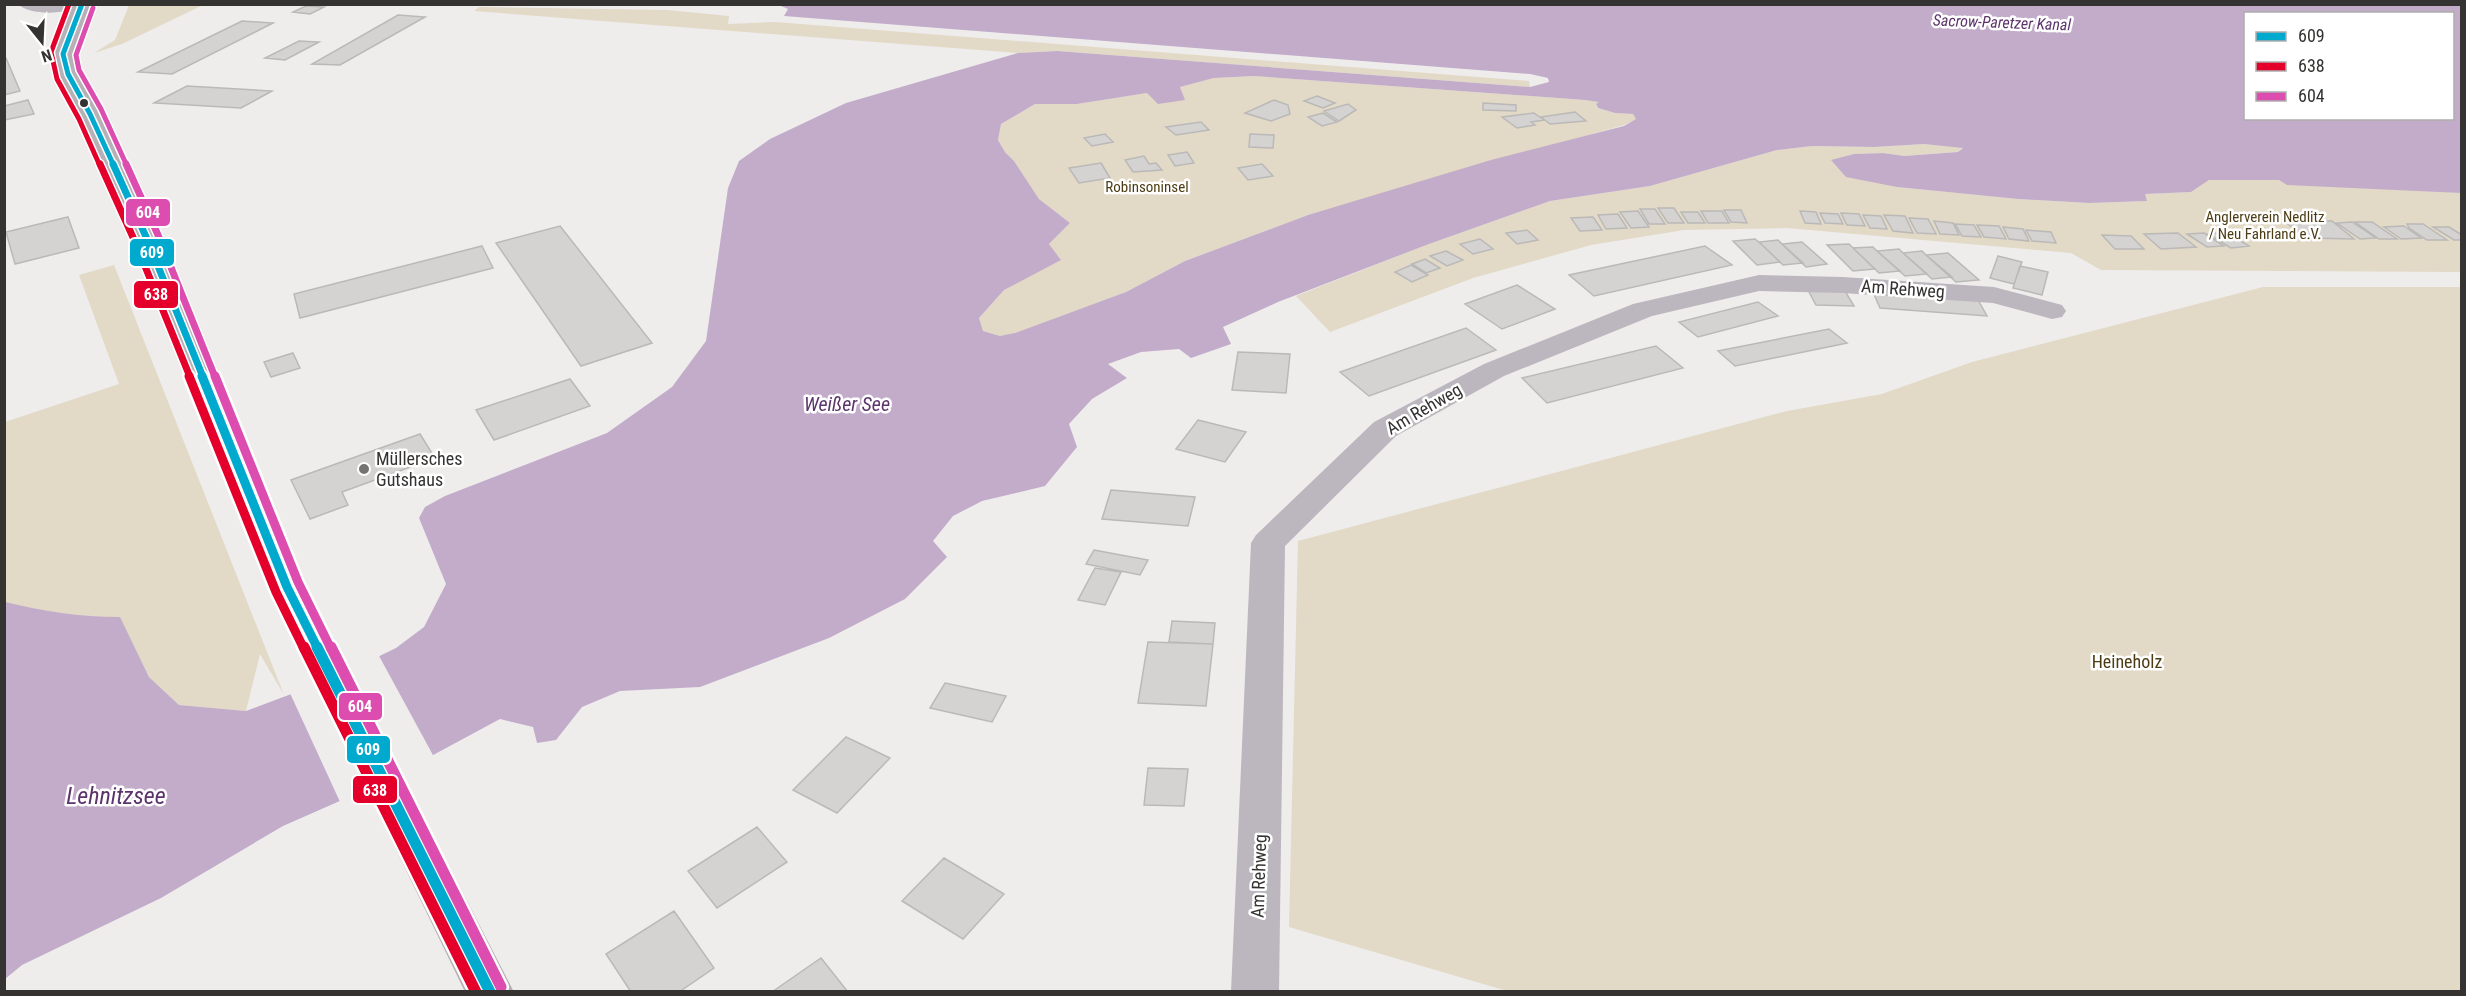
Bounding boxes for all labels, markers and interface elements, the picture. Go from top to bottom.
water label: Sacrow-Paretzer Kanal [1933,11,2072,34]
north arrow [12,12,72,72]
legend [2244,12,2454,120]
text: 609 [2298,25,2325,46]
text: N [39,45,54,66]
text: 638 [2298,55,2325,76]
text: 604 [2298,85,2325,106]
unlabelled marker [78,97,90,109]
park label: Robinsoninsel [1105,178,1189,196]
line badge: 604 [125,198,171,227]
text: 604 [136,203,160,222]
park label: Anglerverein Nedlitz / Neu Fahrland e.V. [2205,208,2325,243]
line badge: 609 [129,238,175,267]
text: 609 [140,243,164,262]
street label: Am Rehweg [1861,275,1946,302]
line badge: 638 [133,280,179,309]
text: 638 [144,285,168,304]
street label: Am Rehweg [1382,379,1465,439]
water label: Weißer See [804,392,890,416]
place label: Müllersches Gutshaus [376,448,462,490]
marker: Müllersches Gutshaus [357,462,371,476]
park label: Heineholz [2092,651,2162,672]
line badge: 604 [338,692,383,721]
text: 604 [348,697,372,716]
line badge: 609 [346,735,391,764]
text: 609 [356,740,380,759]
line badge: 638 [352,775,398,804]
text: 638 [363,781,387,800]
water label: Lehnitzsee [66,782,166,810]
street label: Am Rehweg [1247,834,1270,918]

